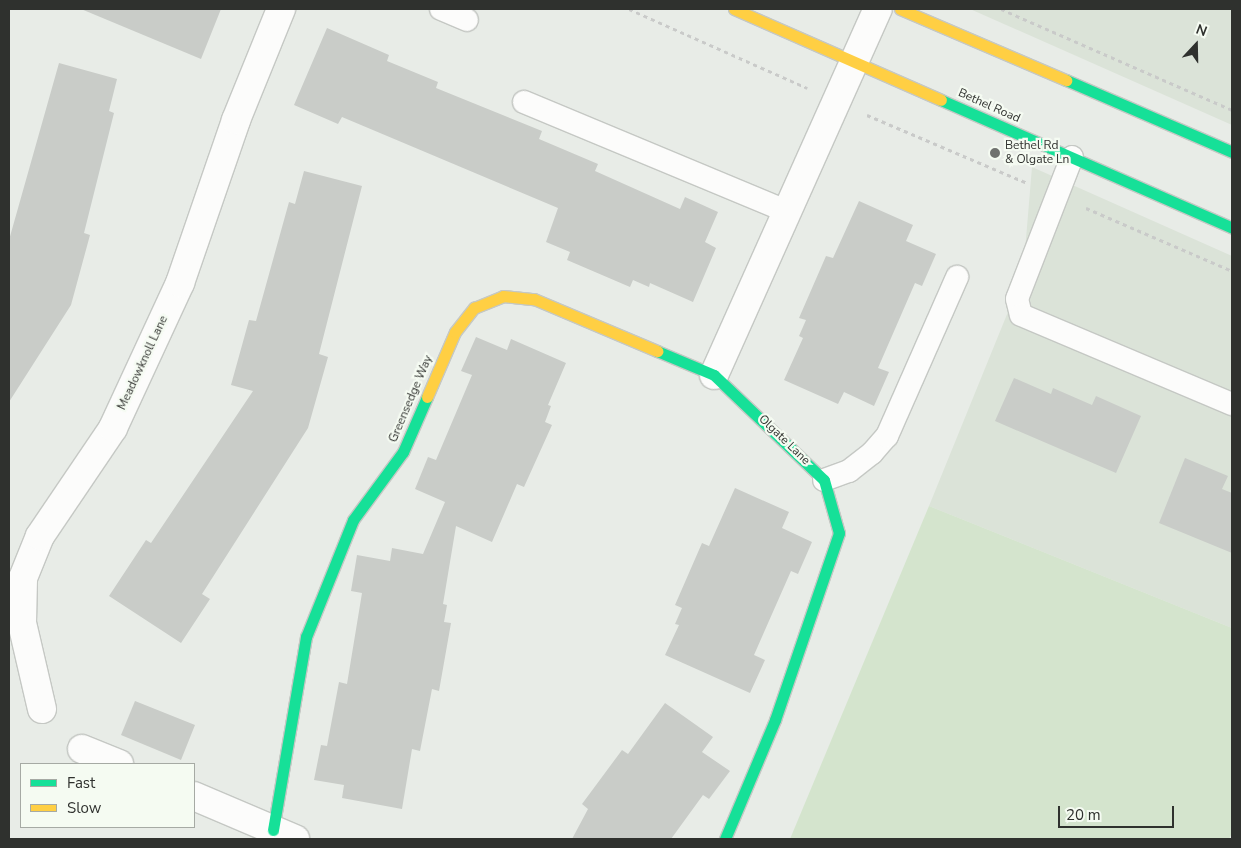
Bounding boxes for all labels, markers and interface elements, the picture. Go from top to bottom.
north arrow [1171,20,1221,70]
text: N [1193,20,1210,41]
street label: Bethel Road [956,86,1022,126]
place label: Bethel Rd & Olgate Ln [1005,139,1069,167]
marker: Bethel Rd & Olgate Ln [989,147,1001,159]
street label: Meadowknoll Lane [115,314,171,412]
street label: Greensedge Way [386,353,436,445]
street label: Olgate Lane [755,412,813,468]
legend [20,763,195,828]
text: Fast [67,773,95,793]
scale bar [1061,796,1177,828]
text: Slow [67,798,101,818]
text: 20 m [1066,805,1101,825]

